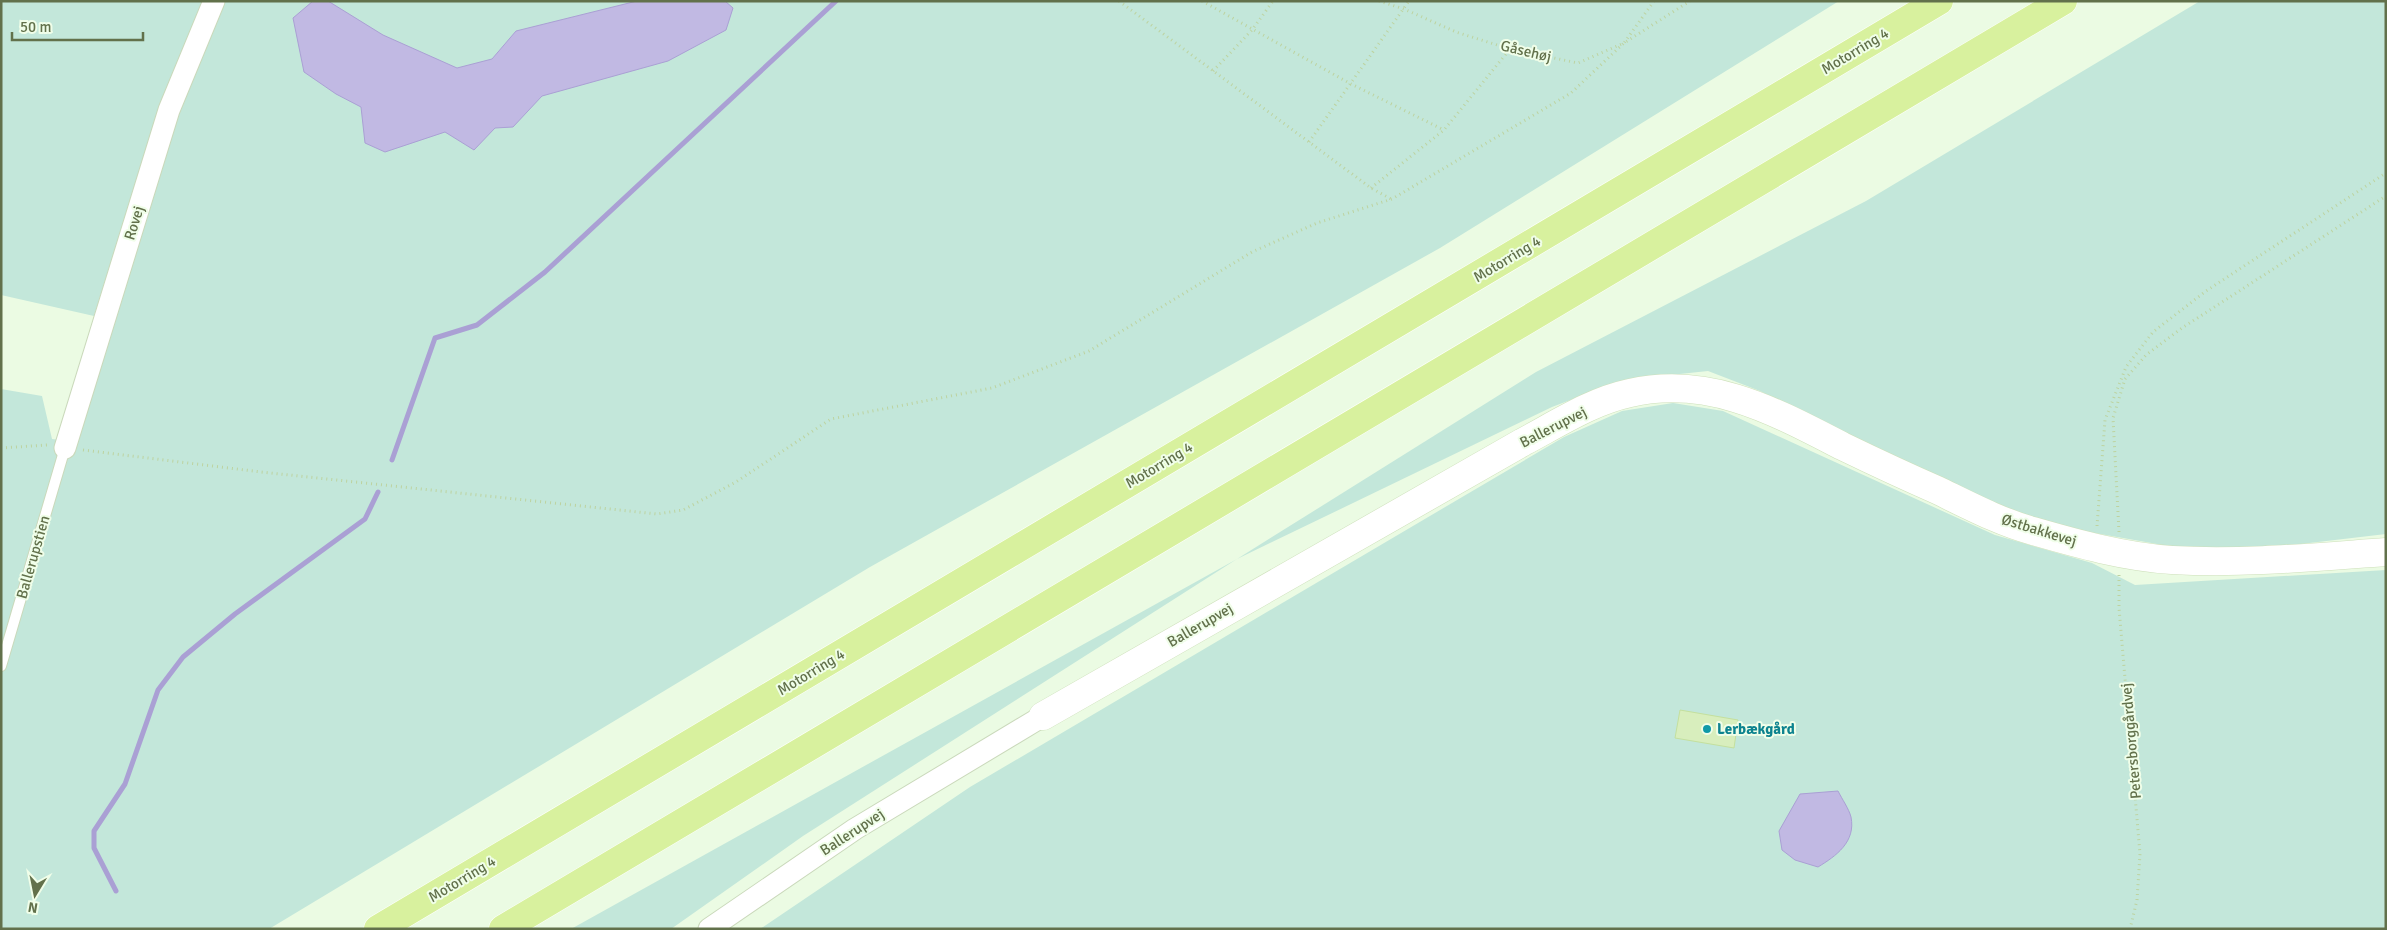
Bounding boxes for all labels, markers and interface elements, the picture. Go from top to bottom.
scale bar [12,10,144,42]
text: 50 m [20,18,51,36]
street label: Motorring 4 [1818,24,1892,78]
street label: Gåsehøj [1499,36,1553,66]
street label: Rovej [120,204,148,242]
street label: Motorring 4 [1470,232,1544,286]
street label: Ballerupvej [1517,403,1589,451]
street label: Motorring 4 [1122,438,1196,492]
street label: Østbakkevej [1999,510,2079,550]
street label: Ballerupstien [12,513,54,601]
street label: Ballerupvej [1164,599,1236,651]
street label: Motorring 4 [774,645,848,699]
street label: Petersborggårdvej [2117,682,2145,800]
place label: Lerbækgård [1717,720,1795,738]
marker: Lerbækgård [1701,723,1713,735]
street label: Ballerupvej [817,805,887,859]
street label: Motorring 4 [425,852,499,906]
north arrow [10,870,60,920]
text: N [27,898,39,917]

